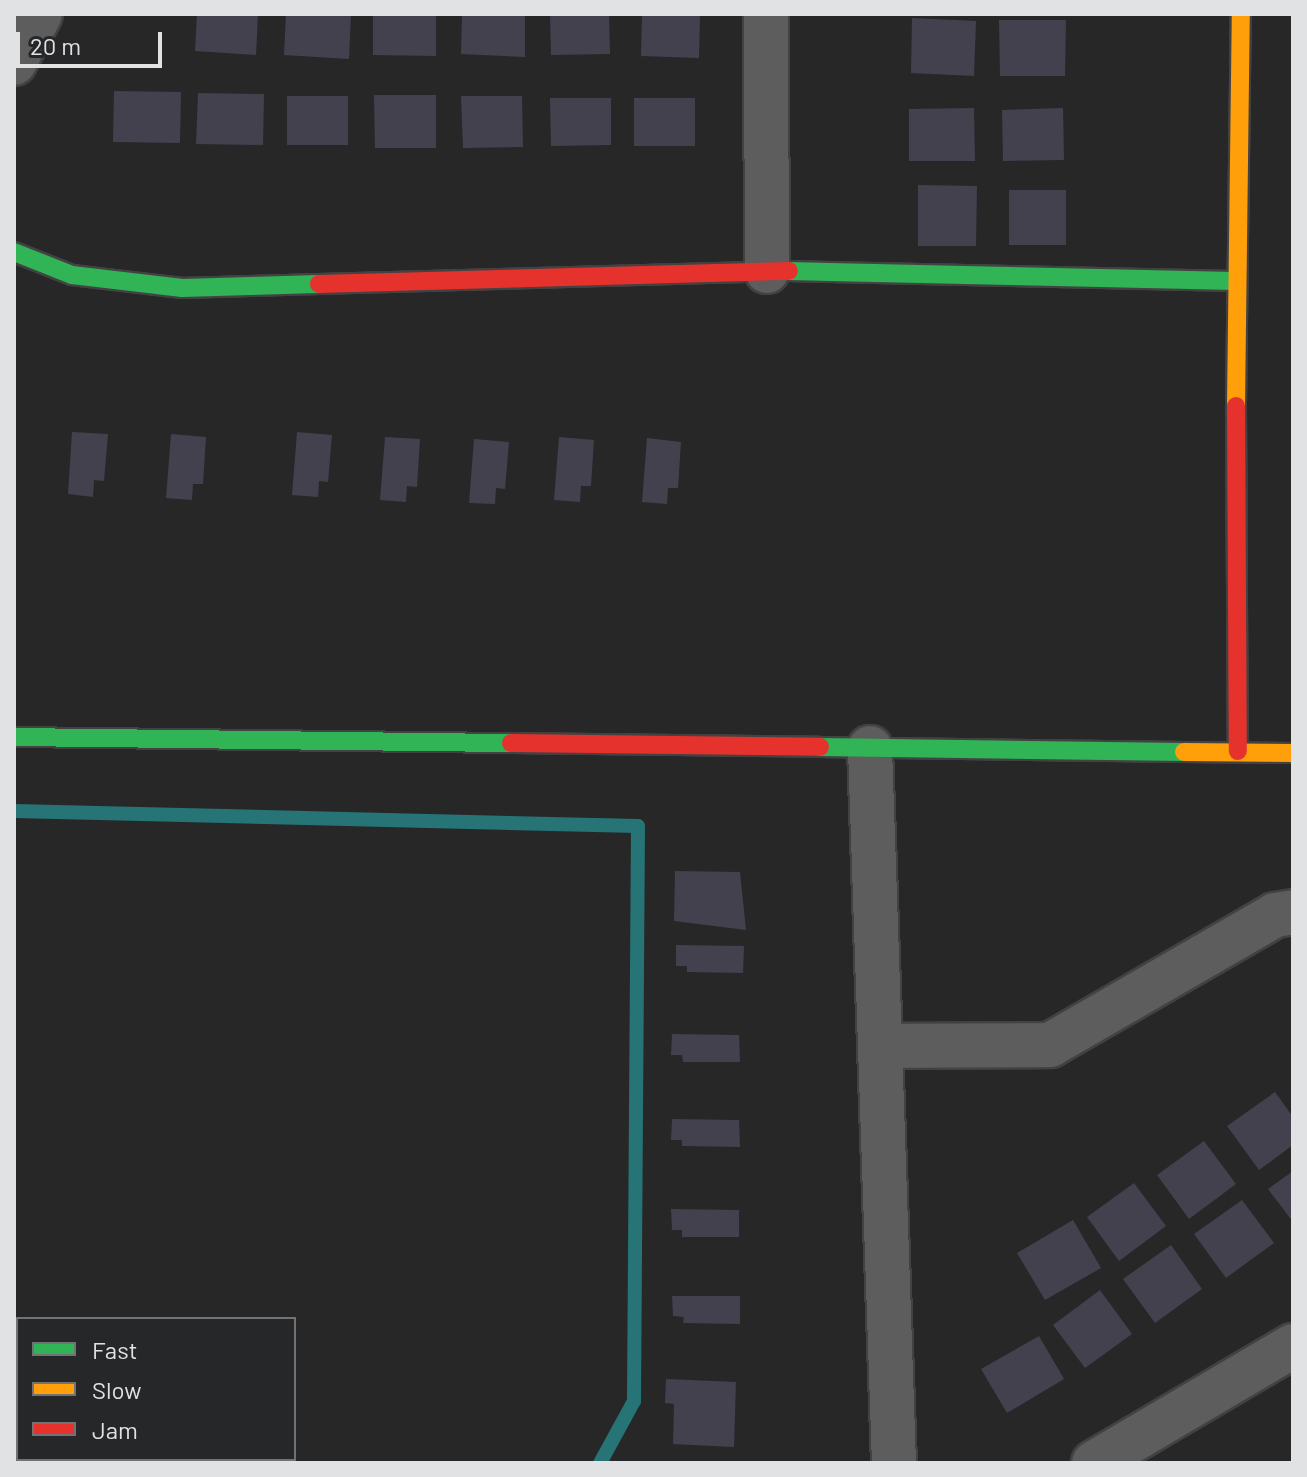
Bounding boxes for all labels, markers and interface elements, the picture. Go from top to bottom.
scale bar [20,16,166,66]
text: 20 m [30,31,81,60]
legend [16,1317,296,1461]
text: Fast [92,1335,137,1364]
text: Slow [92,1375,141,1404]
text: Jam [92,1415,138,1444]

